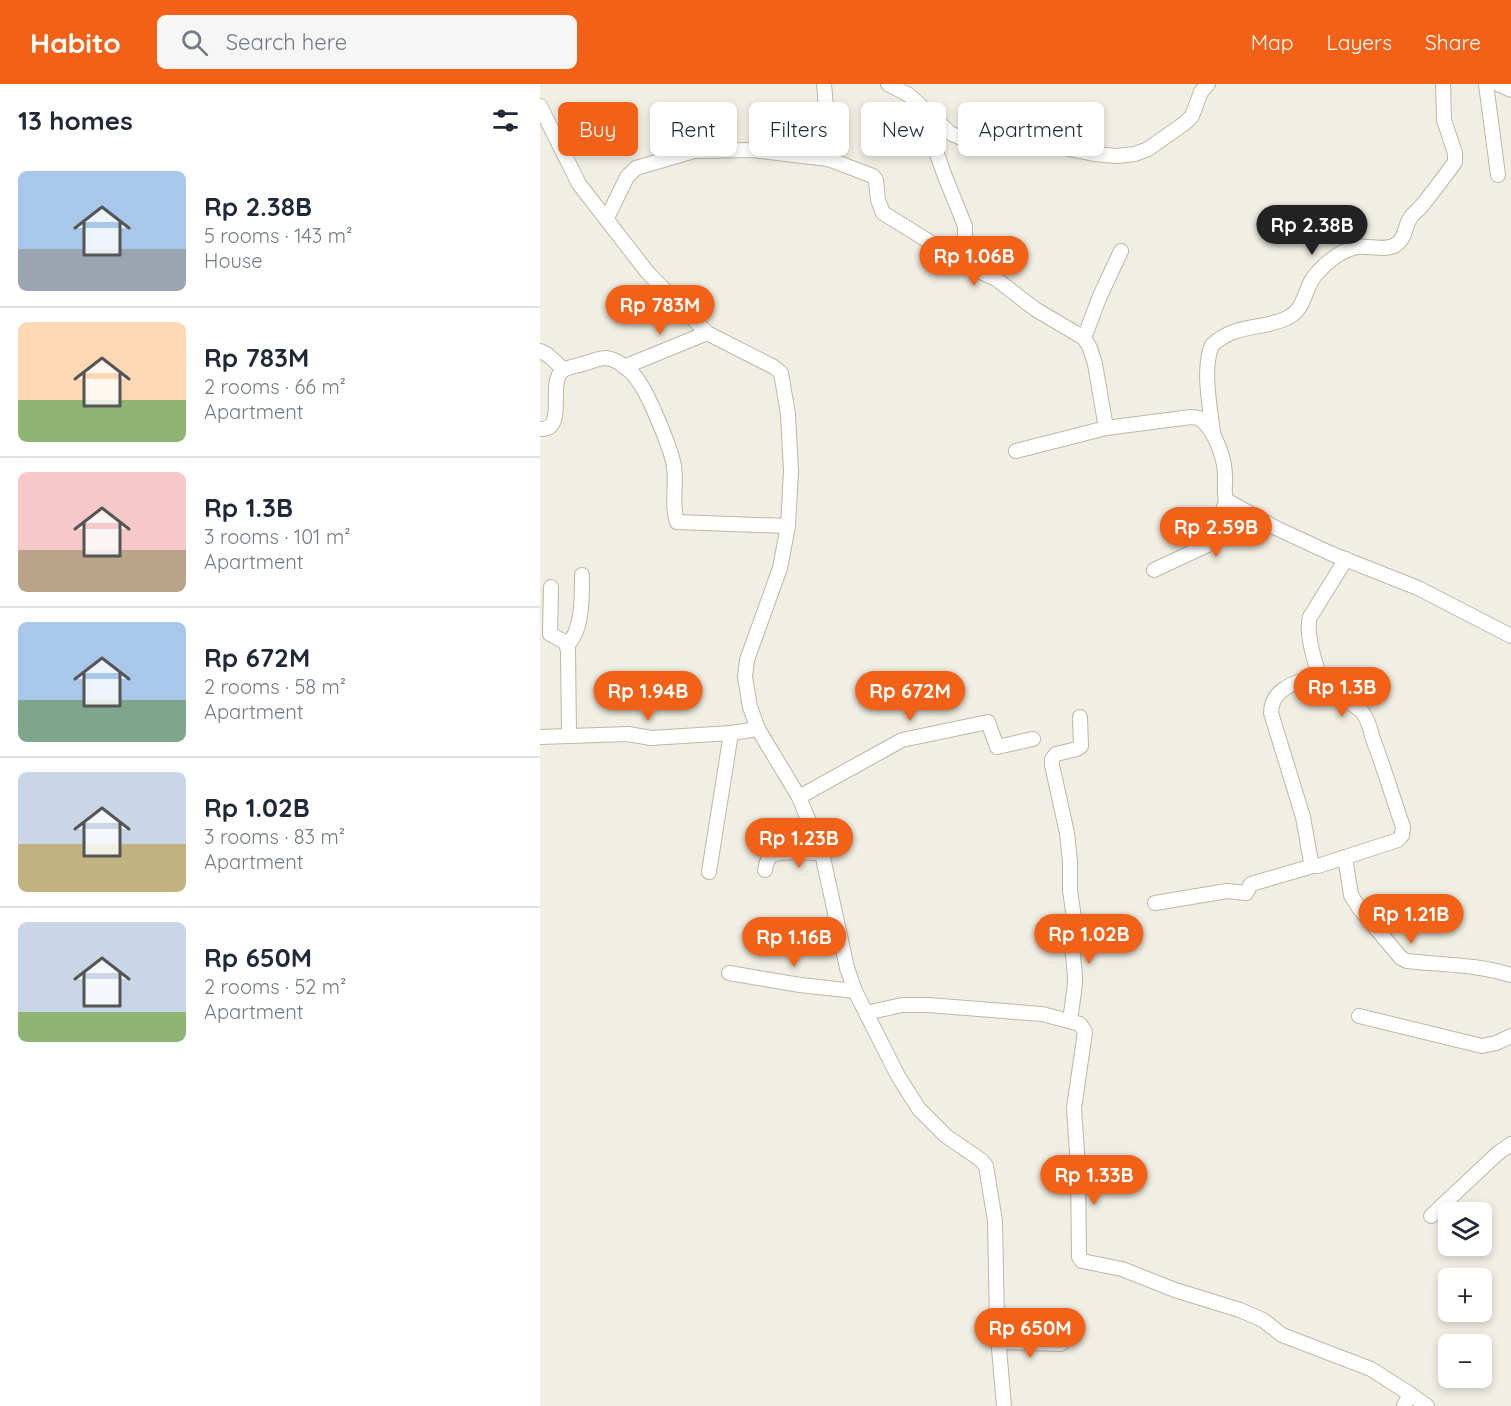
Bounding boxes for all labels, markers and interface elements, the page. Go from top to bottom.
search box [157,15,577,69]
text: Habito [30,25,121,60]
icon: search [178,26,211,59]
text: Search here [226,28,347,56]
text: Map [1251,29,1294,55]
text: Layers [1327,29,1392,55]
text: Share [1425,29,1481,55]
chip: Buy [558,102,638,156]
chip: Rent [650,102,737,156]
chip: Filters [749,102,849,156]
chip: New [861,102,946,156]
chip: Apartment [958,102,1104,156]
text: 13 homes [18,104,133,137]
icon: filters [489,104,522,137]
text: Rp 2.38B [204,190,312,223]
icon: home [66,195,138,267]
pin: Rp 2.38B [1250,205,1374,256]
text: Rp 2.38B [1270,212,1354,237]
text: 5 rooms · 143 m² [204,223,352,248]
pin: Rp 1.06B [912,236,1036,287]
text: Rp 1.06B [933,243,1015,268]
text: House [204,248,263,273]
pin: Rp 783M [605,285,715,336]
text: Rp 783M [620,292,700,317]
text: Rp 783M [204,341,309,374]
icon: home [66,346,138,418]
text: 2 rooms · 66 m² [204,374,346,399]
text: Apartment [204,399,304,424]
text: Rp 1.3B [204,491,293,524]
icon: home [66,496,138,568]
pin: Rp 2.59B [1154,507,1278,558]
text: Rp 2.59B [1174,514,1258,539]
text: 3 rooms · 101 m² [204,524,351,549]
text: Apartment [204,549,304,574]
text: Rp 672M [204,641,310,674]
icon: home [66,646,138,718]
pin: Rp 1.3B [1287,667,1397,718]
pin: Rp 1.94B [586,671,710,722]
pin: Rp 672M [855,671,965,722]
text: 2 rooms · 58 m² [204,674,346,699]
text: Rp 1.3B [1308,674,1376,699]
text: Rp 1.94B [608,678,688,703]
text: Rp 672M [869,678,951,703]
text: Apartment [204,699,304,724]
text: Rp 1.02B [204,791,310,824]
icon: home [66,796,138,868]
pin: Rp 1.23B [737,818,861,869]
text: 3 rooms · 83 m² [204,824,345,849]
text: Rp 1.23B [759,825,839,850]
text: Apartment [204,849,304,874]
pin: Rp 1.21B [1349,894,1473,945]
text: Rp 1.21B [1373,901,1449,926]
pin: Rp 1.02B [1027,914,1151,965]
pin: Rp 1.16B [732,917,856,968]
text: Rp 1.02B [1048,921,1130,946]
text: Rp 1.16B [756,924,832,949]
text: Rp 650M [204,941,312,974]
icon: home [66,946,138,1018]
text: 2 rooms · 52 m² [204,974,346,999]
text: Apartment [204,999,304,1024]
pin: Rp 1.33B [1032,1155,1156,1206]
text: Rp 1.33B [1054,1162,1134,1187]
map controls [1438,1202,1492,1388]
button: layers [1438,1202,1492,1256]
button: + [1438,1268,1492,1322]
pin: Rp 650M [975,1308,1085,1359]
text: Rp 650M [988,1315,1072,1340]
button: − [1438,1334,1492,1388]

